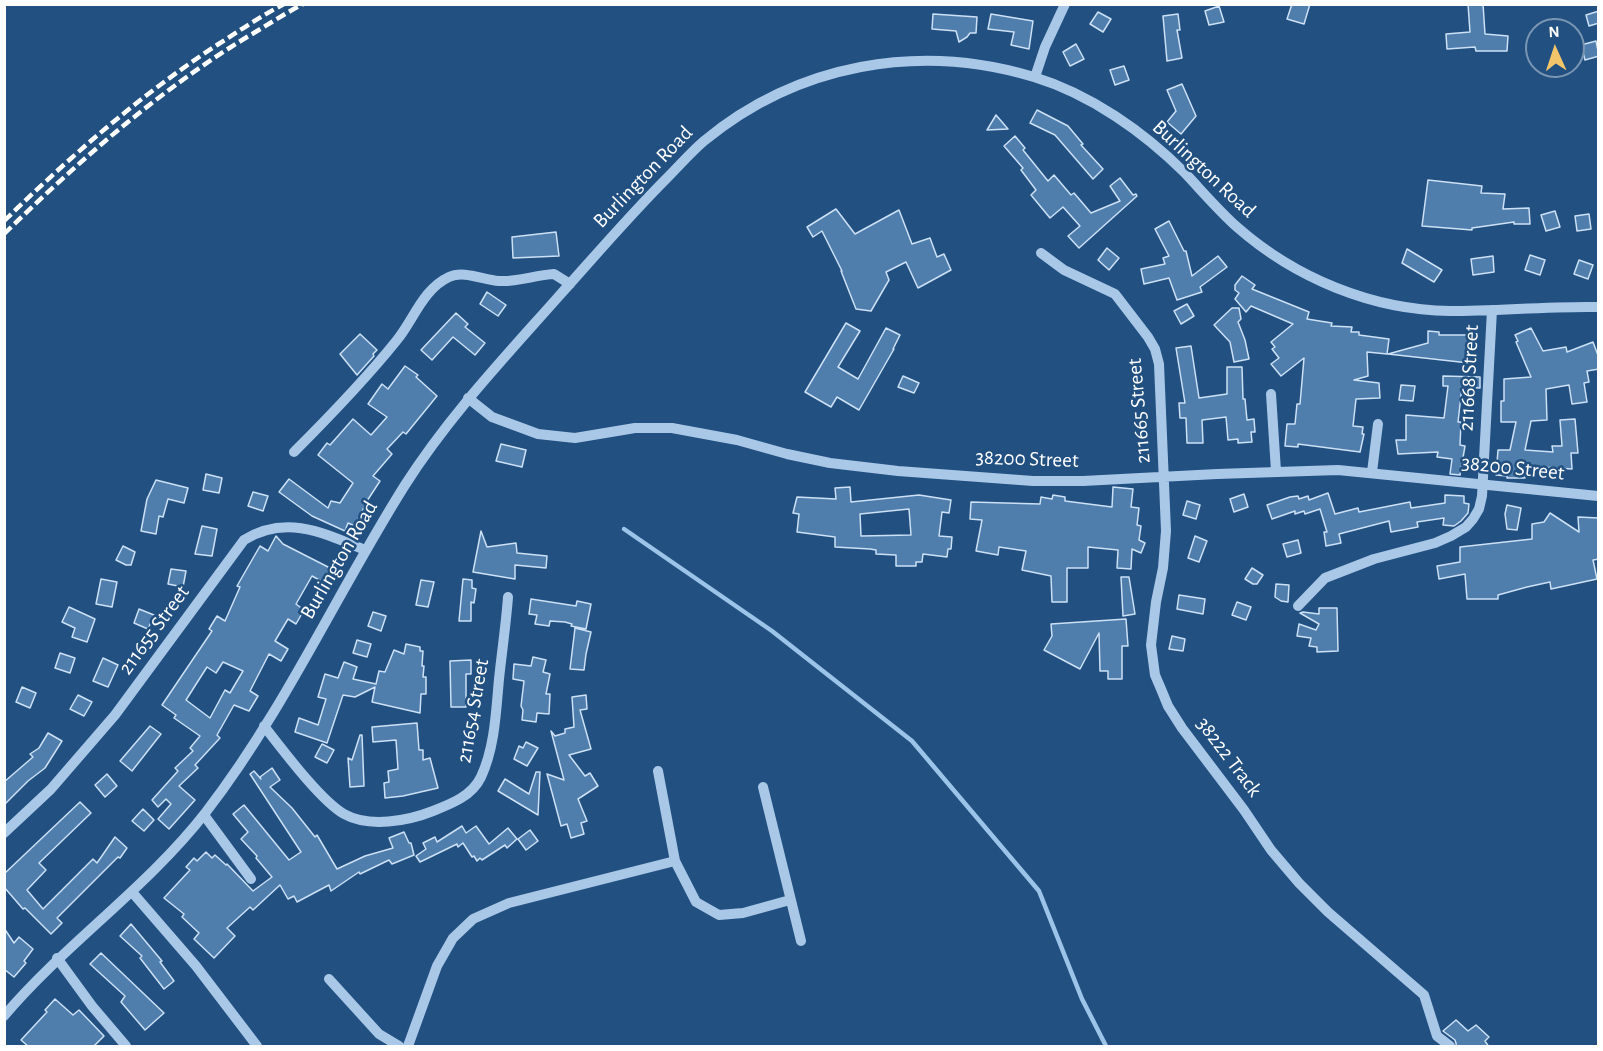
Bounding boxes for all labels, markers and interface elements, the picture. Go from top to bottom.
north arrow [1525,18,1585,78]
text: N [1548,24,1560,40]
street label: Burlington Road [1147,115,1261,223]
street label: Burlington Road [588,121,698,233]
street label: 211668 Street [1454,324,1484,432]
street label: 211665 Street [1122,357,1156,465]
street label: 38200 Street [975,445,1079,473]
street label: 38200 Street [1460,450,1566,486]
street label: Burlington Road [295,496,383,624]
street label: 211655 Street [113,580,195,680]
street label: 211654 Street [451,657,495,765]
street label: 38222 Track [1191,712,1267,802]

